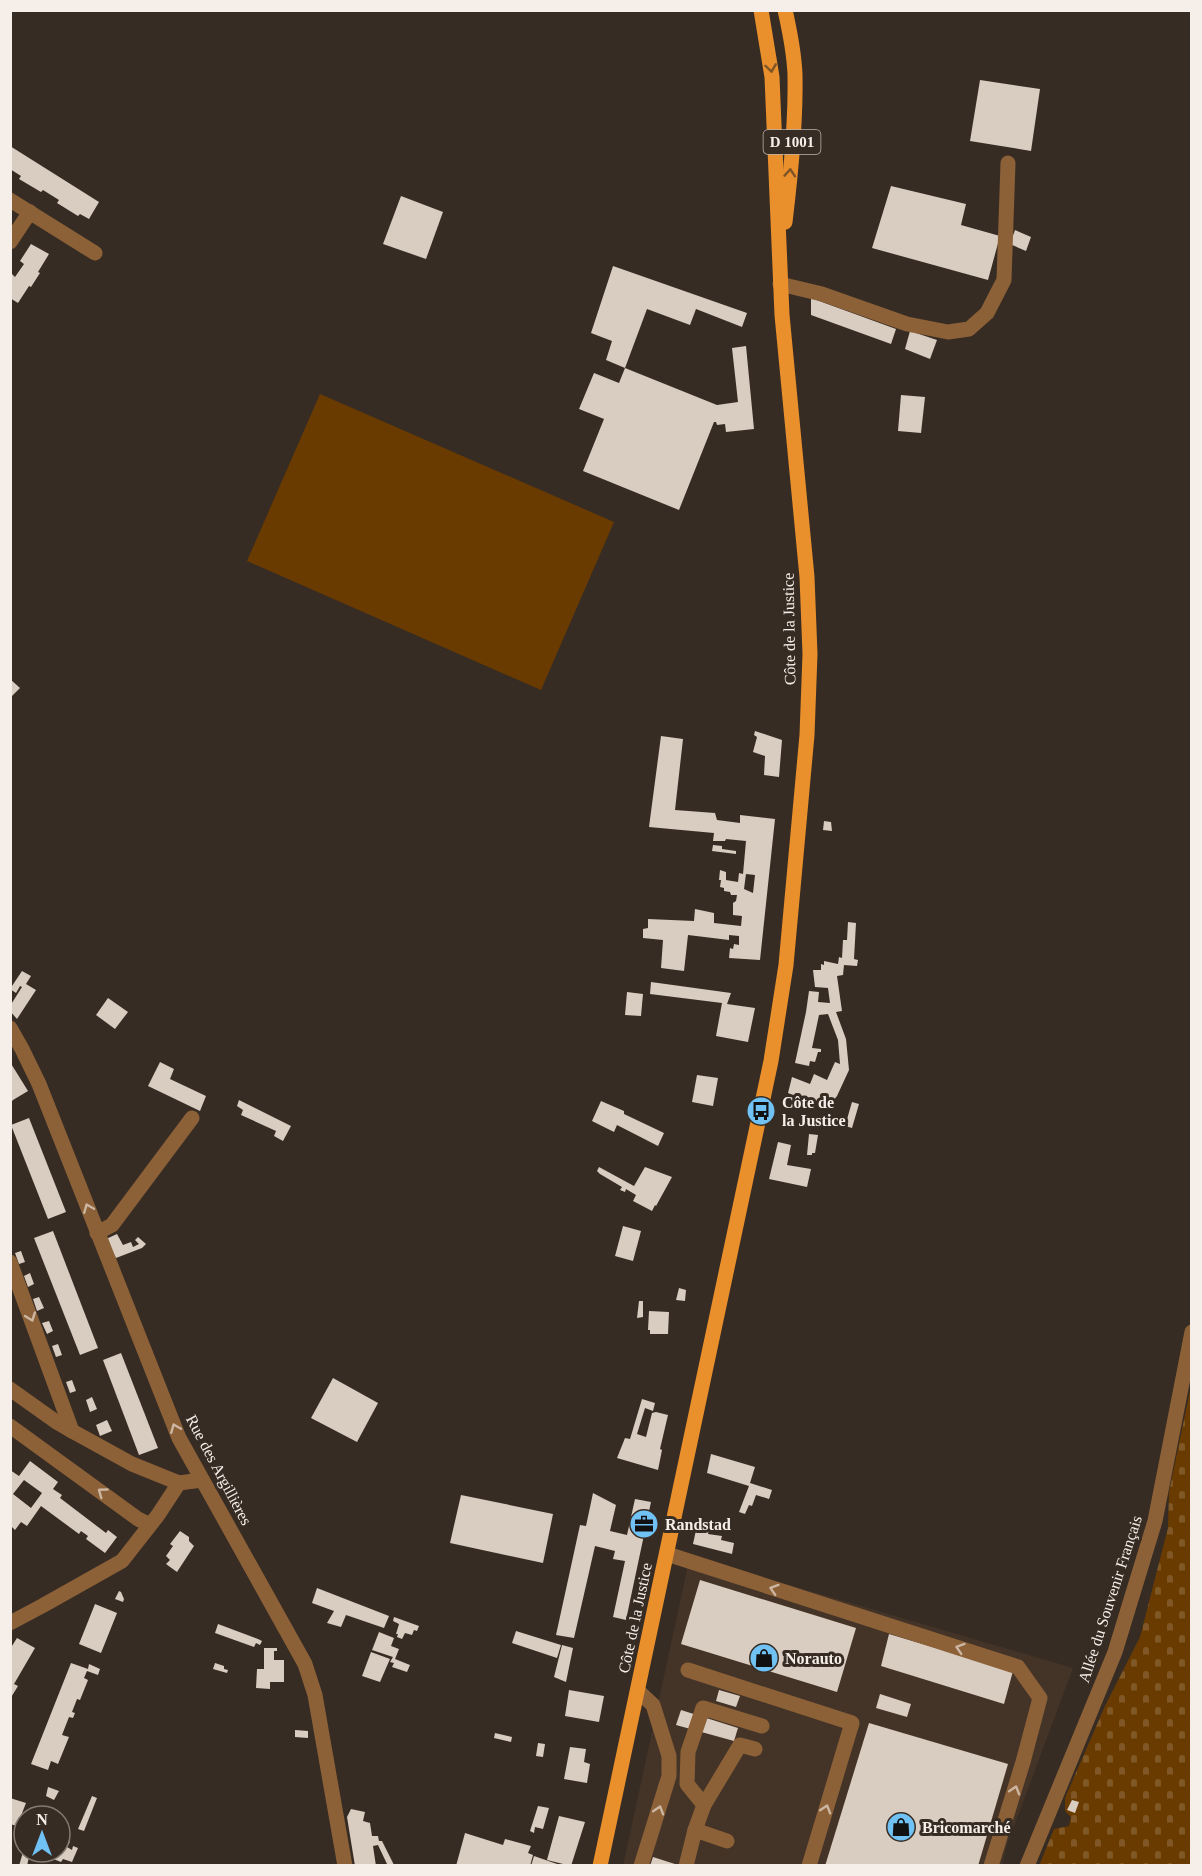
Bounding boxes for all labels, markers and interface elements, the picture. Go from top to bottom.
one-way arrow [764,64,776,73]
road number: D 1001 [764,130,820,154]
one-way arrow [783,168,796,177]
street label: Côte de la Justice [780,573,798,685]
place label: Côte de la Justice [782,1094,846,1129]
bus stop icon: Côte de la Justice [745,1095,777,1127]
one-way arrow [83,1203,95,1214]
one-way arrow [24,1311,36,1322]
street label: Rue des Argillières [182,1412,255,1528]
one-way arrow [170,1424,182,1435]
one-way arrow [97,1488,108,1499]
office icon: Randstad [628,1508,660,1540]
street label: Allée du Souvenir Français [1075,1513,1146,1685]
place label: Randstad [665,1516,731,1533]
street label: Côte de la Justice [615,1561,655,1675]
one-way arrow [769,1583,780,1596]
shop icon: Norauto [748,1642,780,1674]
one-way arrow [955,1643,966,1655]
place label: Norauto [785,1650,842,1667]
one-way arrow [1008,1785,1020,1796]
north arrow [12,1804,72,1864]
one-way arrow [651,1805,664,1816]
one-way arrow [819,1805,831,1815]
text: N [36,1811,48,1828]
shop icon: Bricomarché [885,1811,917,1843]
place label: Bricomarché [922,1819,1011,1836]

